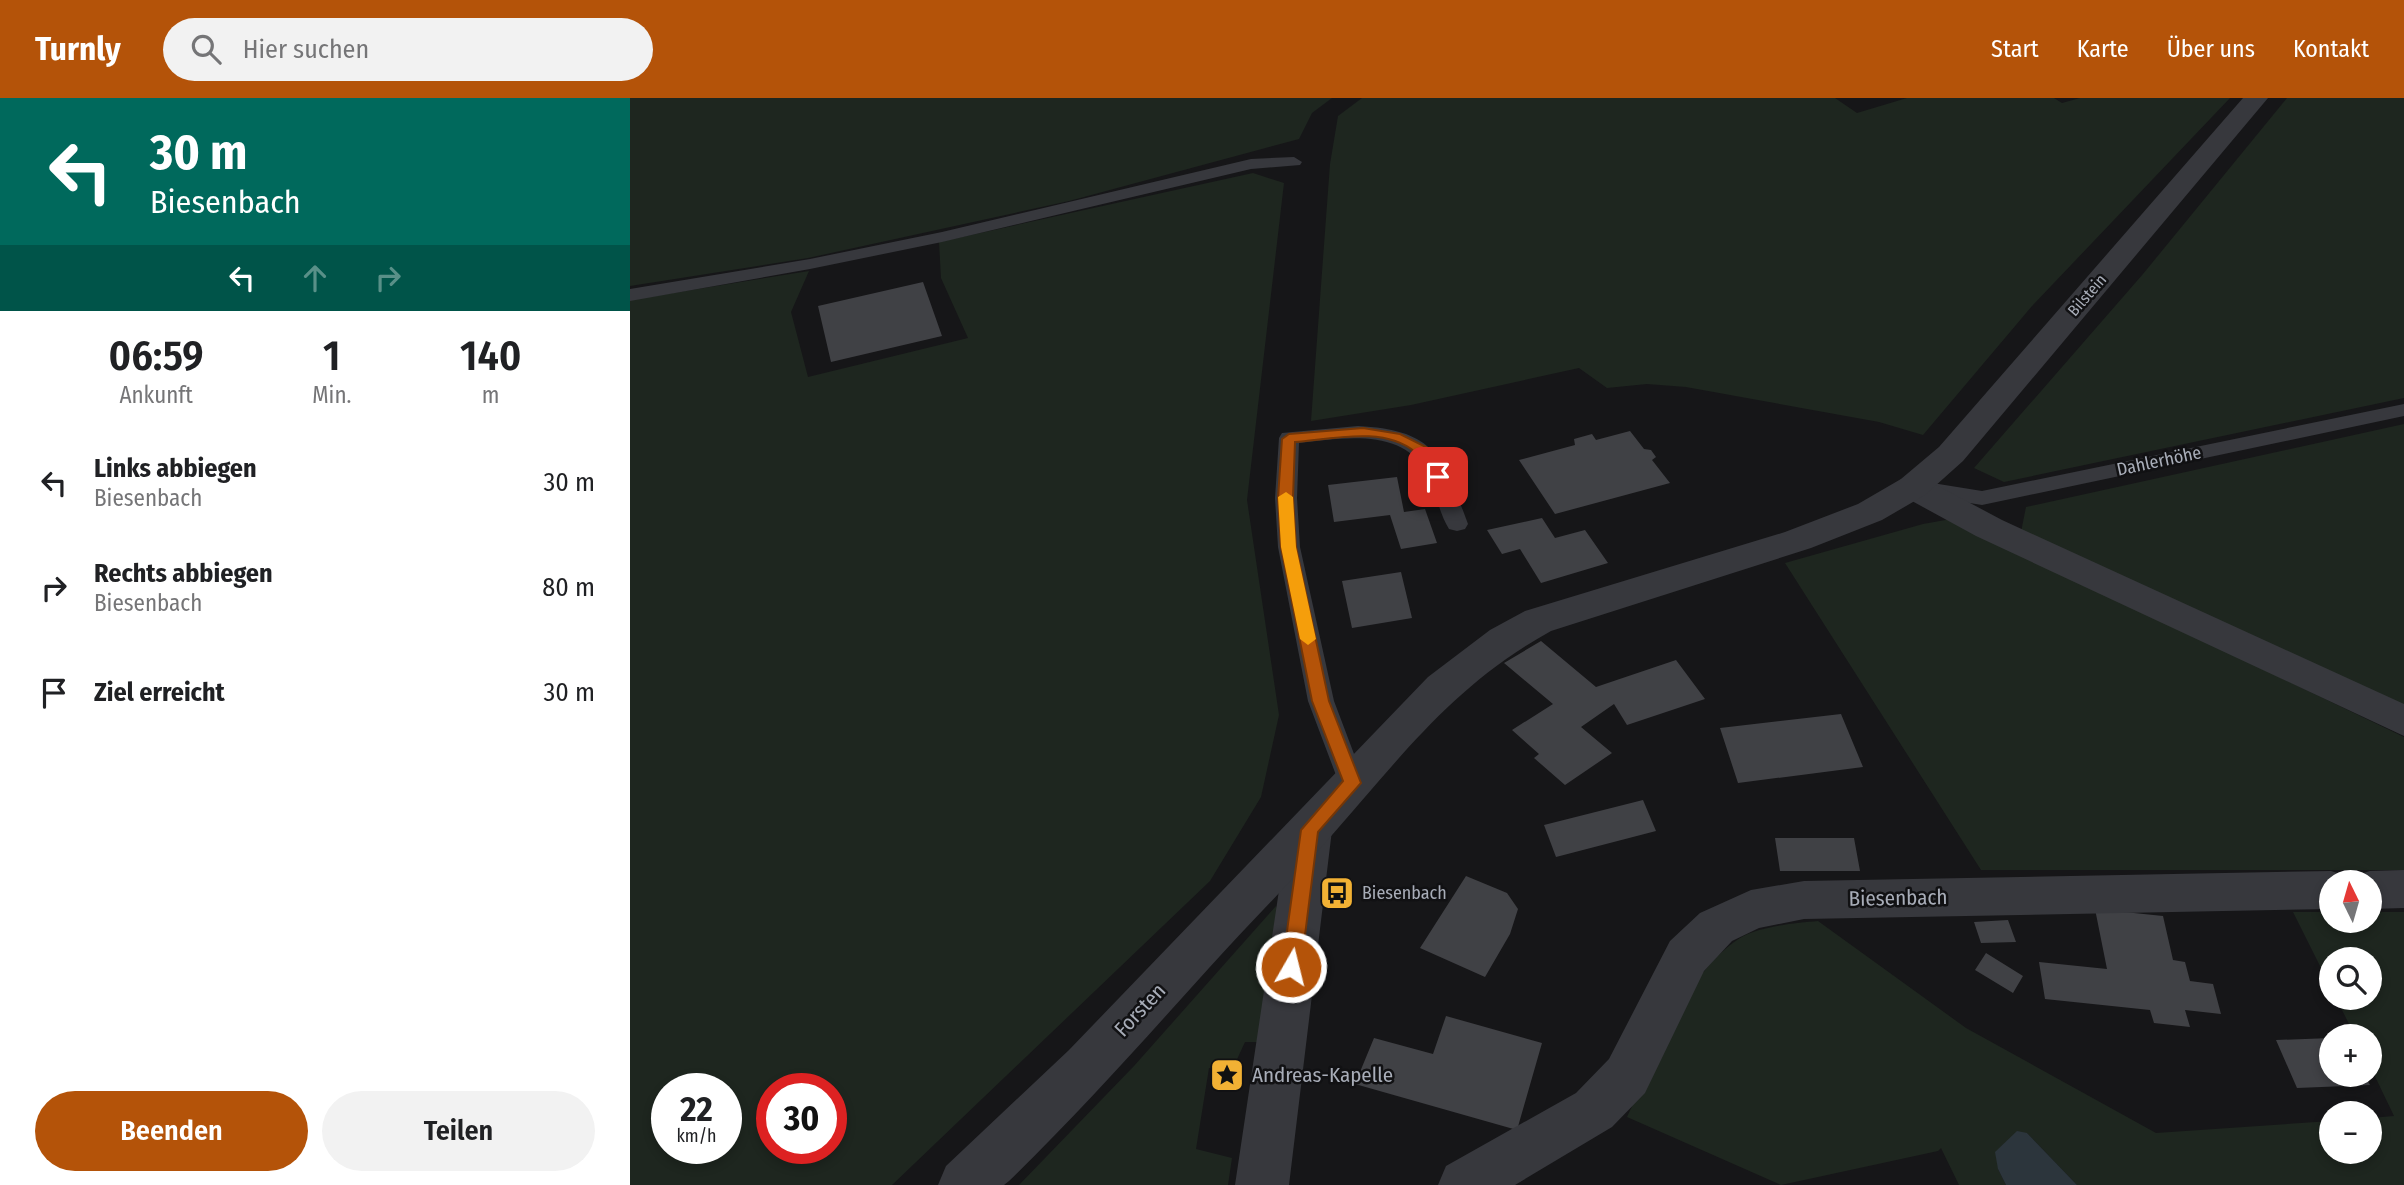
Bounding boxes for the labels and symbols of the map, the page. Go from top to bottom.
street label: Bilstein [2064,270,2110,320]
street label: Dahlerhöhe [2115,441,2203,481]
pin [1408,447,1468,507]
north arrow [2319,870,2382,933]
bus stop icon: Biesenbach [1318,874,1356,912]
place label: Biesenbach [1362,882,1447,904]
street label: Biesenbach [1848,884,1948,912]
position arrow [1254,930,1328,1004]
street label: Forsten [1109,978,1171,1042]
place icon: Andreas-Kapelle [1208,1056,1246,1094]
place label: Andreas-Kapelle [1252,1062,1393,1088]
speed limit sign: 30 [756,1073,847,1164]

